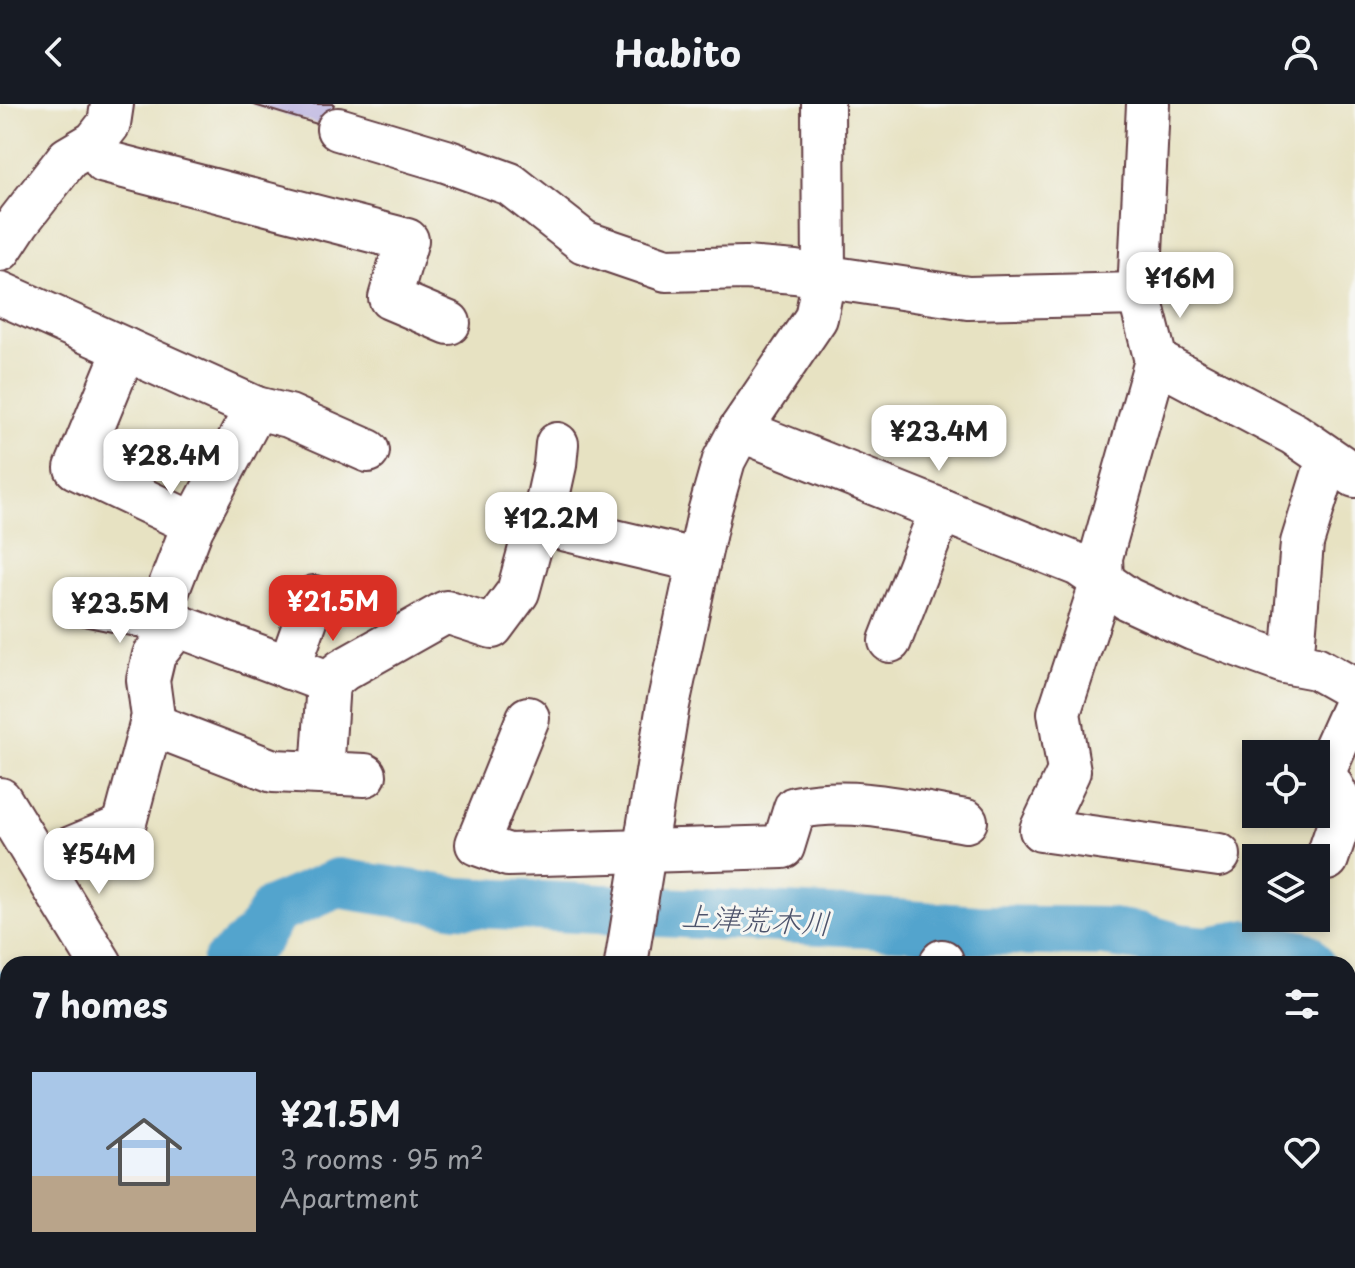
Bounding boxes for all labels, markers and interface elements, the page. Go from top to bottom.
text: Habito [614,25,741,79]
icon: back [32,30,76,74]
icon: person [1279,30,1323,74]
pin: ¥16M [1133,252,1227,320]
text: ¥16M [1144,258,1216,297]
pin: ¥23.4M [874,405,1004,473]
text: ¥23.4M [889,411,989,450]
pin: ¥28.4M [106,429,236,497]
text: ¥28.4M [121,435,221,474]
pin: ¥12.2M [486,492,616,560]
text: ¥12.2M [503,498,599,537]
pin: ¥21.5M [268,575,398,643]
pin: ¥23.5M [55,577,185,645]
text: ¥21.5M [287,581,379,620]
text: ¥23.5M [71,583,169,622]
map controls [1242,740,1330,932]
button: locate [1242,740,1330,828]
pin: ¥54M [52,828,146,896]
text: ¥54M [62,834,136,873]
button: layers [1242,844,1330,932]
water label: 上津荒木川 [680,892,832,944]
text: 7 homes [32,978,168,1030]
icon: filters [1280,982,1324,1026]
text: ¥21.5M [280,1087,401,1139]
icon: home [96,1104,192,1200]
icon: heart [1280,1130,1324,1174]
text: 3 rooms · 95 m² [280,1139,484,1178]
text: Apartment [280,1178,419,1217]

